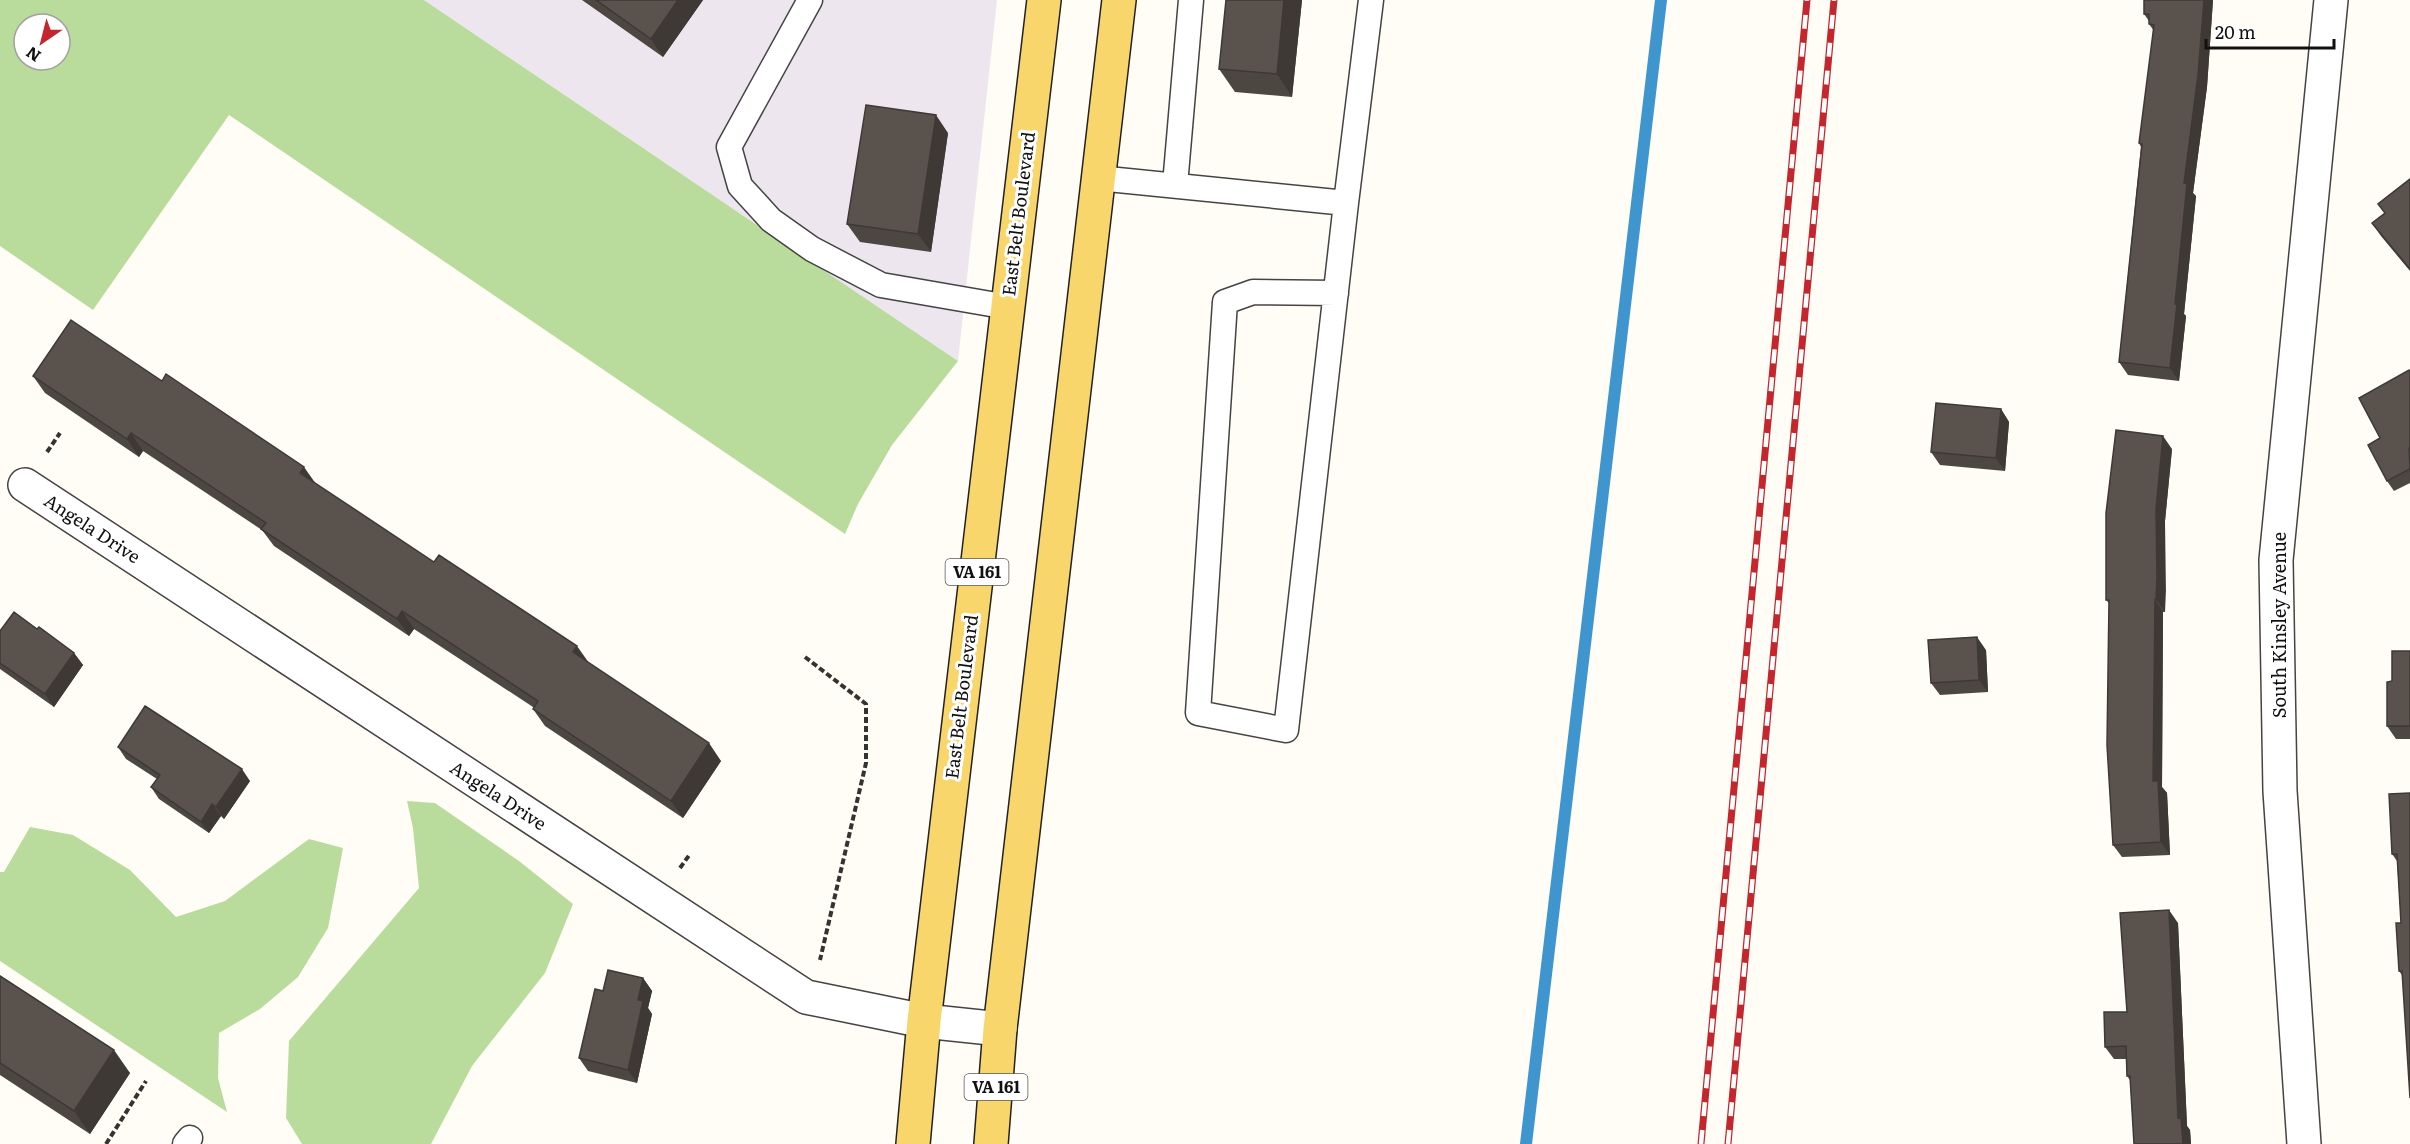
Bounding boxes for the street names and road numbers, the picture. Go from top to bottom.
street label: East Belt Boulevard [994,130,1041,298]
street label: Angela Drive [39,486,146,569]
street label: South Kinsley Avenue [2265,532,2292,718]
road number: VA 161 [946,559,1008,585]
street label: East Belt Boulevard [937,613,984,781]
street label: Angela Drive [445,753,552,836]
road number: VA 161 [964,1074,1028,1100]

